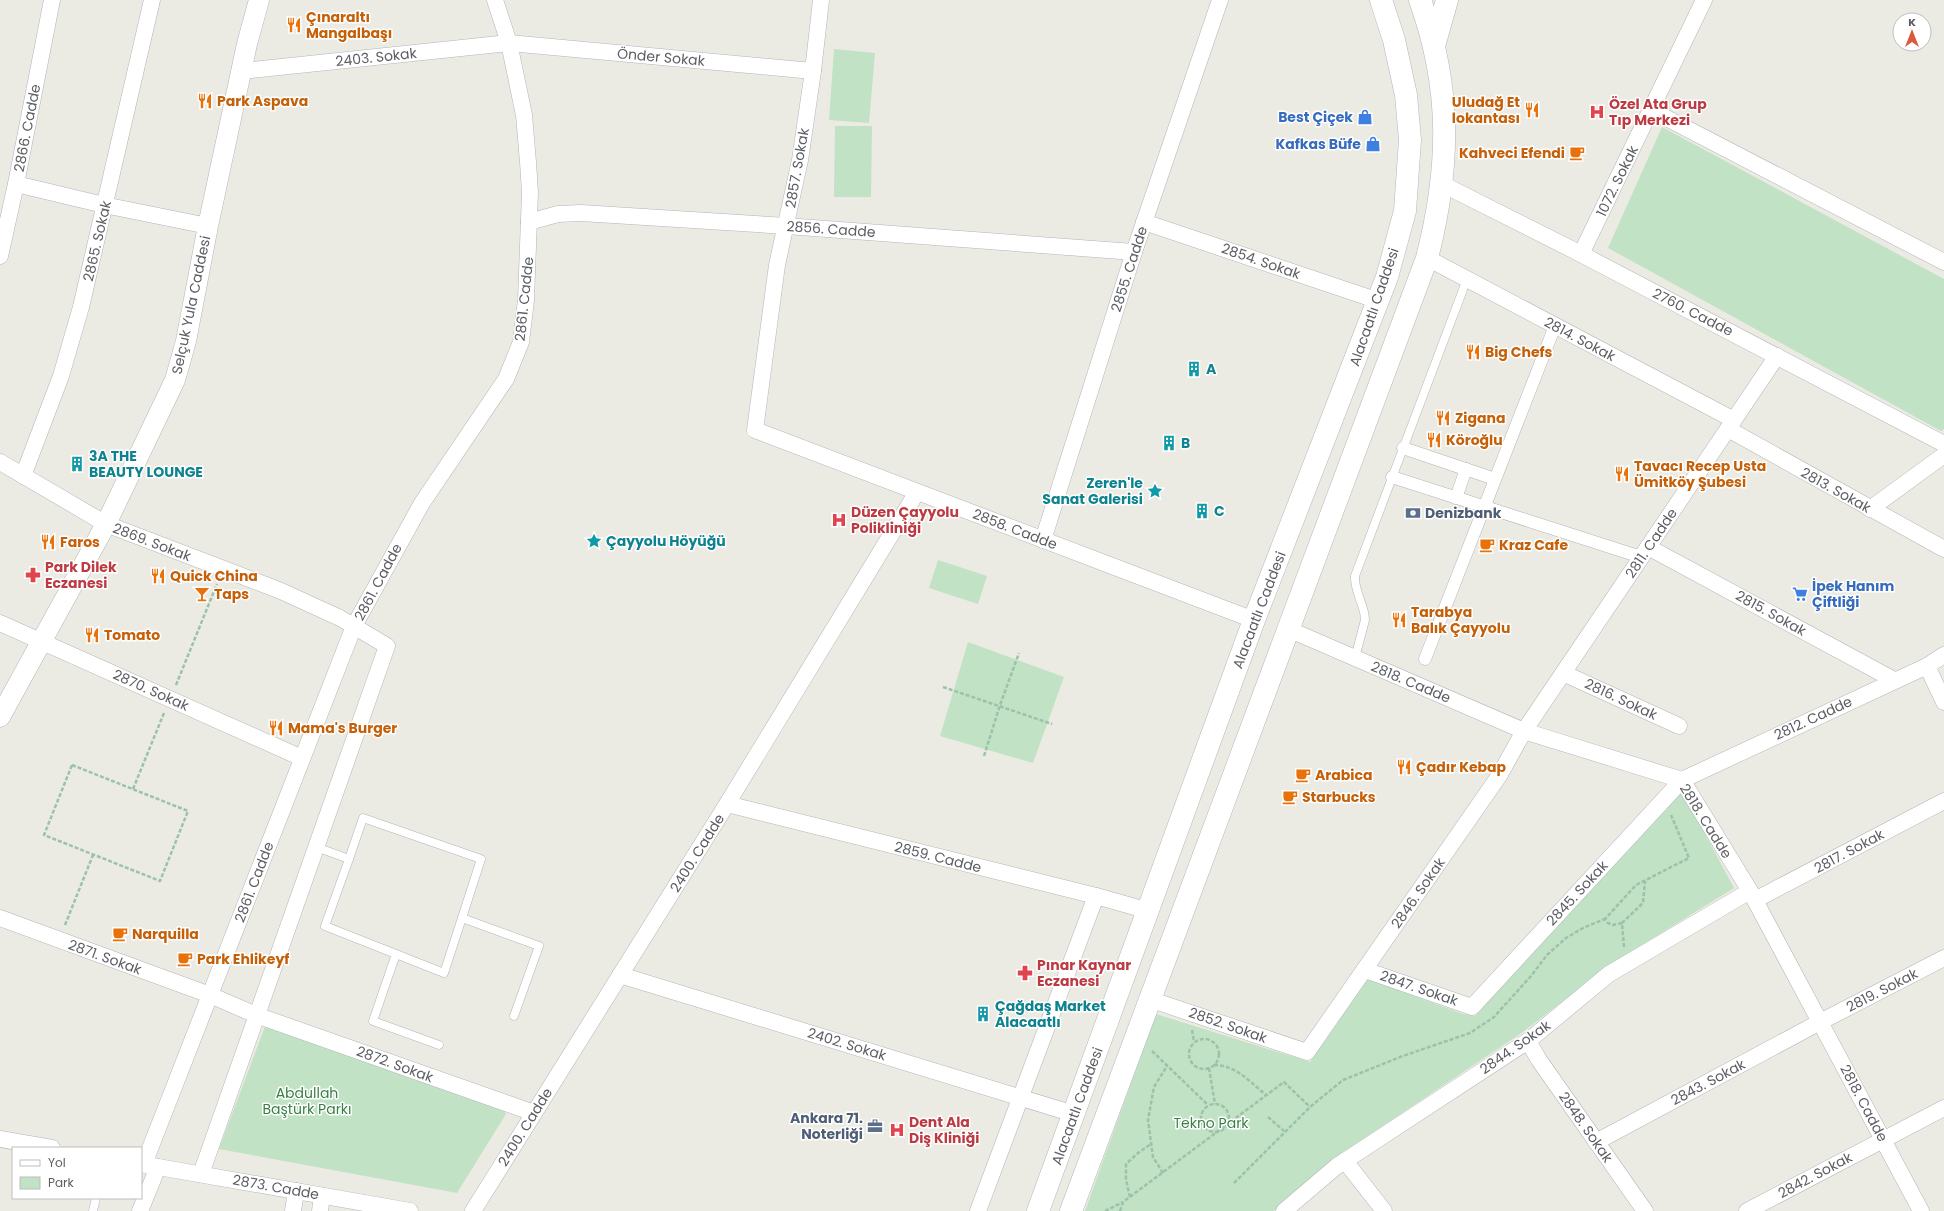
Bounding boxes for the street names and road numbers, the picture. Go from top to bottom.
street label: 2403. Sokak [334,43,418,71]
street label: Önder Sokak [616,43,707,71]
street label: 2866. Cadde [9,82,45,174]
street label: 2857. Sokak [780,126,814,210]
street label: 1072. Sokak [1591,141,1643,220]
street label: 2865. Sokak [78,198,116,283]
street label: 2856. Cadde [786,216,876,242]
street label: 2855. Cadde [1106,223,1152,314]
street label: Selçuk Yula Caddesi [167,234,215,376]
street label: 2854. Sokak [1219,238,1304,284]
street label: Alacaatlı Caddesi [1344,245,1404,369]
street label: 2861. Cadde [510,255,538,342]
street label: 2760. Cadde [1649,283,1737,341]
street label: 2814. Sokak [1541,312,1620,366]
street label: 2813. Sokak [1797,463,1875,518]
street label: 2858. Cadde [970,504,1060,554]
street label: 2811. Cadde [1620,504,1682,582]
street label: 2869. Sokak [110,518,195,566]
street label: 2861. Cadde [349,540,407,624]
street label: Alacaatlı Caddesi [1227,548,1291,672]
street label: 2815. Sokak [1732,585,1811,641]
street label: 2818. Cadde [1368,656,1454,708]
street label: 2870. Sokak [110,664,193,716]
street label: 2816. Sokak [1581,673,1661,725]
street label: 2812. Cadde [1771,691,1856,745]
street label: 2818. Cadde [1675,780,1737,863]
street label: 2400. Cadde [665,810,729,896]
street label: 2817. Sokak [1810,824,1888,878]
street label: 2859. Cadde [892,837,984,878]
street label: 2861. Cadde [229,839,279,925]
street label: 2846. Sokak [1386,853,1450,932]
street label: 2845. Sokak [1542,856,1613,930]
street label: 2871. Sokak [66,934,145,980]
street label: 2819. Sokak [1843,963,1922,1017]
street label: 2847. Sokak [1377,965,1461,1011]
street label: 2852. Sokak [1186,1002,1271,1048]
street label: 2844. Sokak [1476,1015,1555,1079]
street label: 2402. Sokak [805,1023,890,1066]
street label: 2872. Sokak [354,1041,437,1087]
street label: Alacaatlı Caddesi [1046,1044,1108,1168]
street label: 2843. Sokak [1667,1054,1749,1110]
street label: 2818. Cadde [1835,1061,1893,1145]
street label: 2400. Cadde [493,1084,557,1170]
street label: 2848. Sokak [1554,1088,1618,1167]
street label: 2842. Sokak [1774,1147,1856,1203]
street label: 2873. Cadde [231,1170,321,1204]

